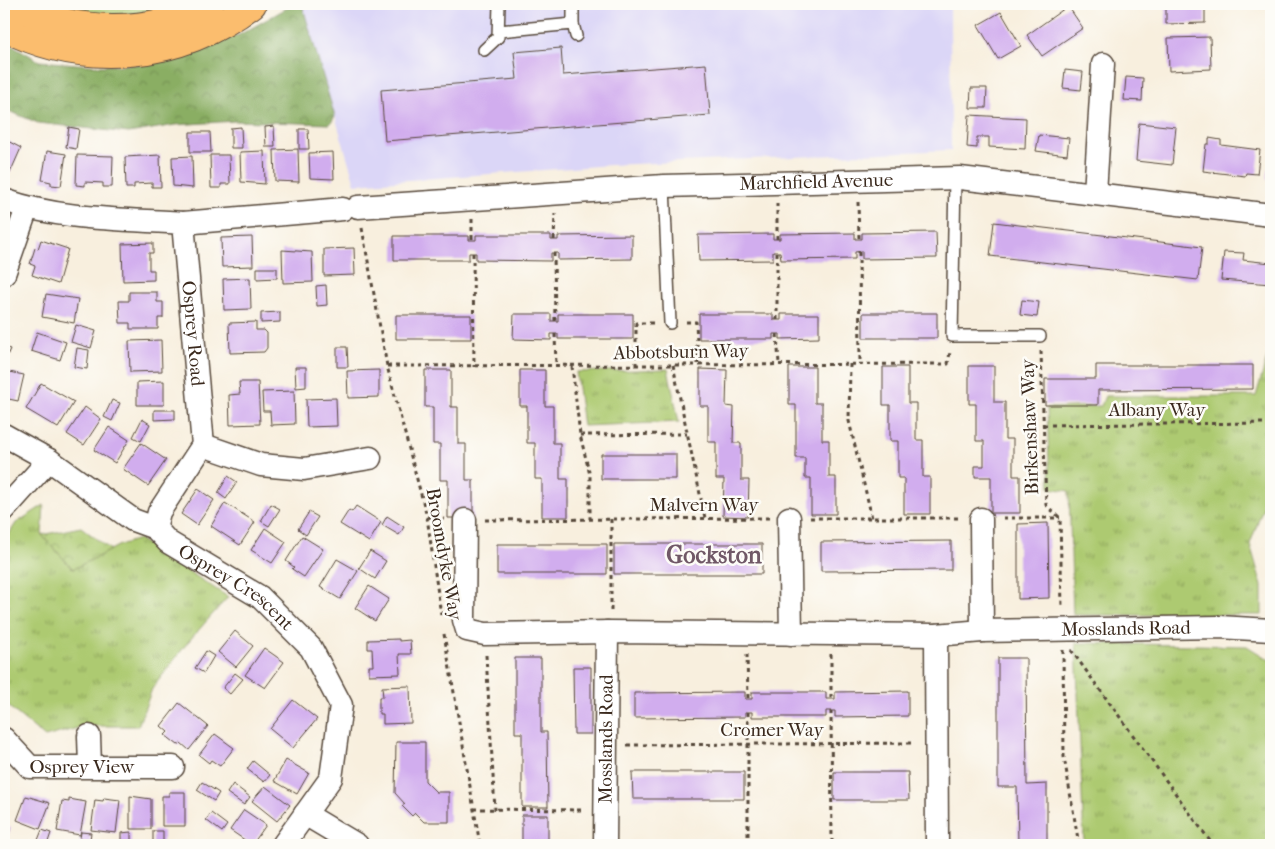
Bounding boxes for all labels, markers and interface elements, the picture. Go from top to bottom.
street label: Marchfield Avenue [739,169,894,195]
street label: Osprey Road [177,280,209,388]
street label: Abbotsburn Way [612,340,750,364]
street label: Birkenshaw Way [1017,358,1043,495]
street label: Albany Way [1108,399,1206,421]
street label: Broomdyke Way [422,486,467,623]
street label: Malvern Way [650,494,759,516]
street label: Osprey Crescent [174,540,298,635]
district label: Gockston [666,541,763,569]
street label: Mosslands Road [1061,616,1191,641]
street label: Mosslands Road [594,673,618,804]
street label: Cromer Way [720,719,825,741]
street label: Osprey View [29,756,135,778]

